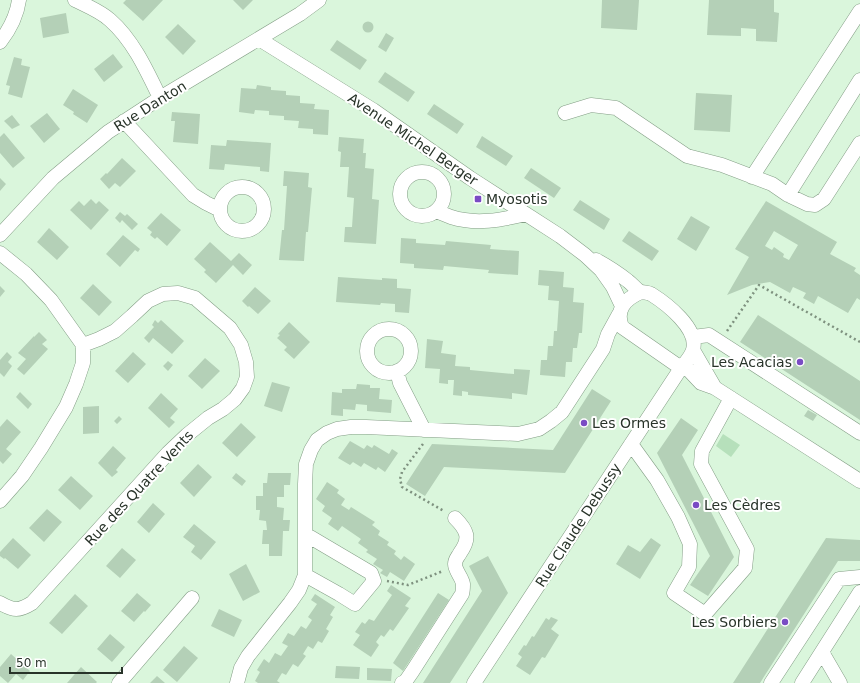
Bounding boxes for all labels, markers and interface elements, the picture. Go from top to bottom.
street label: Rue Danton [111,77,189,135]
street label: Avenue Michel Berger [345,90,481,189]
place label: Myosotis [486,191,547,207]
marker: Myosotis [473,194,483,204]
place label: Les Acacias [711,354,792,370]
marker: Les Acacias [795,357,805,367]
place label: Les Ormes [592,415,666,431]
marker: Les Ormes [579,418,589,428]
street label: Rue des Quatre Vents [81,427,197,549]
street label: Rue Claude Debussy [532,460,624,590]
place label: Les Cèdres [704,497,781,513]
marker: Les Cèdres [691,500,701,510]
place label: Les Sorbiers [691,614,777,630]
marker: Les Sorbiers [780,617,790,627]
scale bar [10,649,122,675]
text: 50 m [16,656,47,670]

